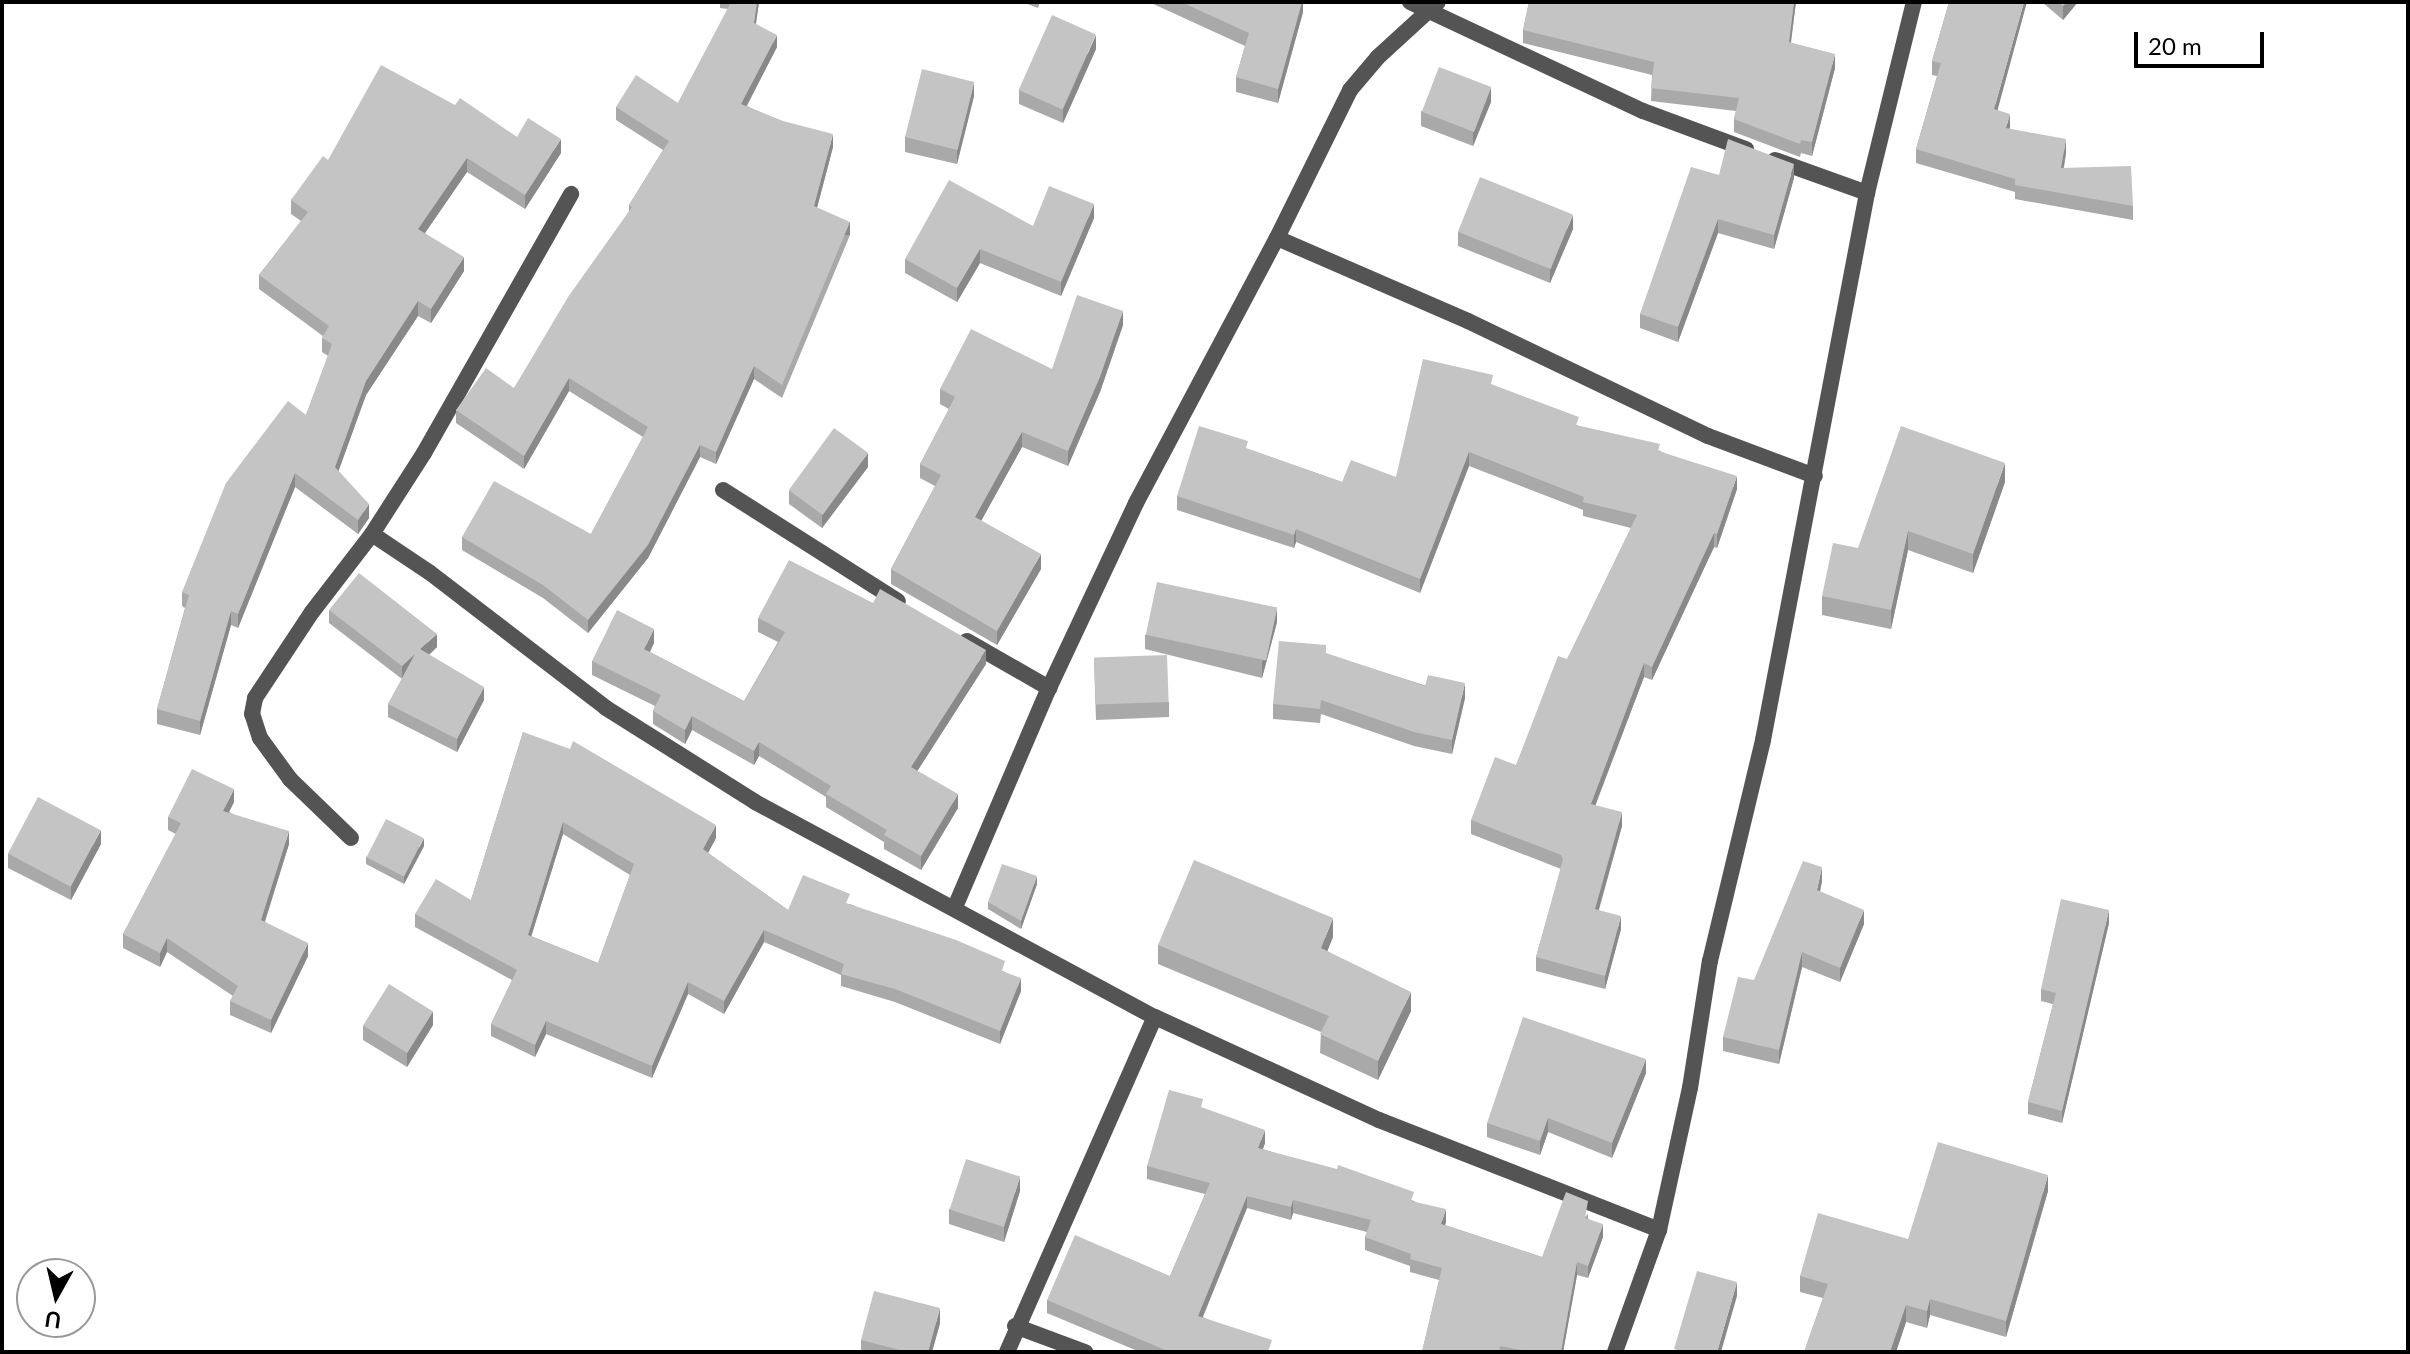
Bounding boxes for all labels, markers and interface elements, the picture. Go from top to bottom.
scale bar [2138,16,2268,66]
text: 20 m [2148,31,2202,60]
north arrow [16,1258,96,1338]
text: U [43,1306,63,1335]

